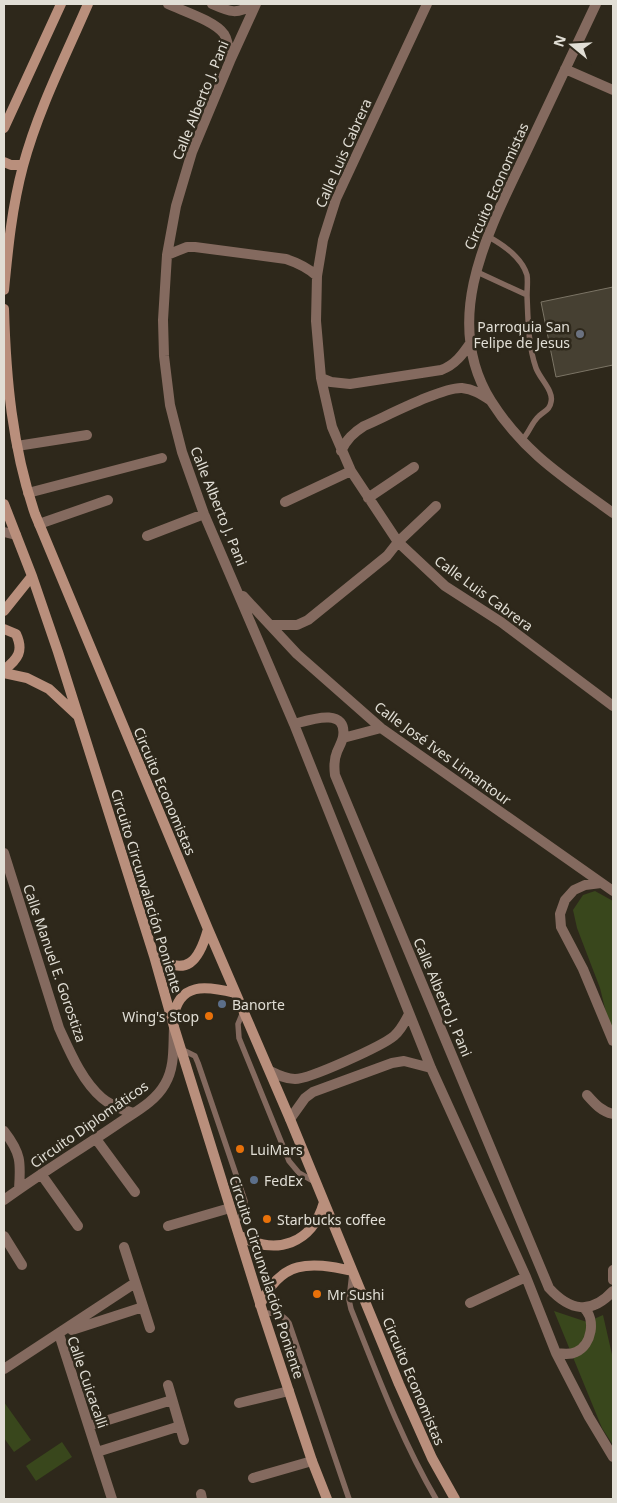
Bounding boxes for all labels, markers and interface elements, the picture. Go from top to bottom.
north arrow [547,20,597,70]
text: N [548,32,570,49]
street label: Calle Alberto J. Pani [167,37,233,163]
street label: Calle Luis Cabrera [310,95,376,211]
street label: Circuito Economistas [459,119,533,253]
place label: Parroquia San Felipe de Jesus [474,317,570,352]
marker: Parroquia San Felipe de Jesus [574,328,586,340]
street label: Calle Alberto J. Pani [186,443,252,569]
street label: Calle Luis Cabrera [431,551,537,635]
street label: Calle José Ives Limantour [371,697,515,809]
street label: Circuito Economistas [129,724,201,858]
street label: Circuito Circunvalación Poniente [107,787,187,995]
street label: Calle Manuel E. Gorostiza [19,881,91,1045]
street label: Calle Alberto J. Pani [409,935,477,1059]
place label: Banorte [232,995,285,1014]
marker: Banorte [216,998,228,1010]
place label: Wing's Stop [122,1007,199,1026]
marker: Wing's Stop [203,1010,215,1022]
street label: Circuito Diplomáticos [26,1076,152,1172]
place label: LuiMars [250,1140,303,1159]
marker: LuiMars [234,1143,246,1155]
place label: FedEx [264,1171,304,1190]
street label: Circuito Circunvalación Poniente [225,1173,309,1381]
marker: FedEx [248,1174,260,1186]
place label: Starbucks coffee [277,1210,386,1229]
marker: Starbucks coffee [261,1213,273,1225]
place label: Mr Sushi [327,1285,384,1304]
marker: Mr Sushi [311,1288,323,1300]
street label: Circuito Economistas [378,1314,450,1448]
street label: Calle Cuicacalli [63,1333,113,1431]

